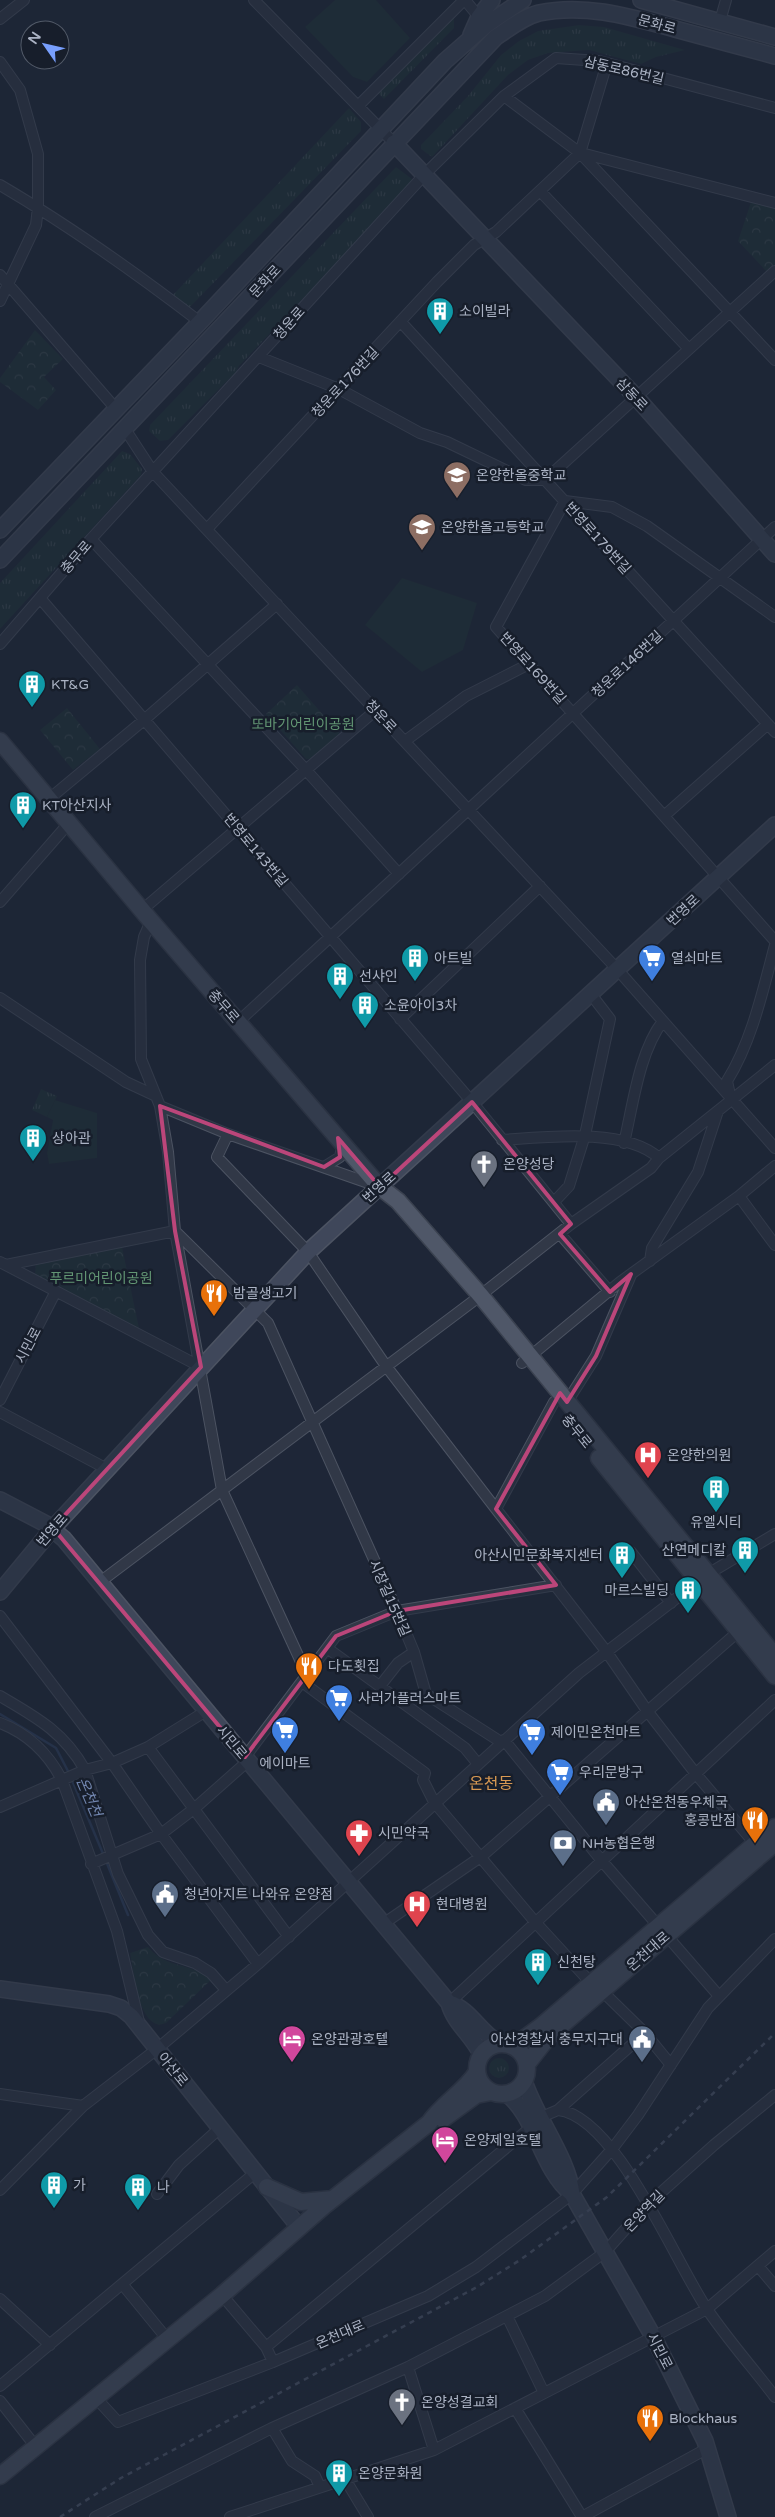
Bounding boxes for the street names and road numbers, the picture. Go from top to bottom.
street label: 문화로 [636,11,678,38]
street label: 삼동로86번길 [582,53,666,88]
street label: 문화로 [246,261,285,301]
street label: 청운로 [270,303,309,343]
street label: 청운로176번길 [308,343,383,421]
street label: 삼동로 [612,374,651,414]
street label: 번영로179번길 [561,499,634,578]
street label: 충무로 [57,537,96,577]
street label: 청운로146번길 [588,627,666,702]
street label: 번영로169번길 [496,629,569,708]
street label: 청운로 [361,696,400,736]
street label: 번영로143번길 [220,810,291,891]
street label: 번영로 [663,891,703,930]
street label: 충무로 [205,986,243,1027]
street label: 번영로 [359,1168,399,1207]
street label: 시민로 [12,1324,45,1366]
street label: 충무로 [558,1411,595,1452]
street label: 번영로 [33,1510,72,1550]
street label: 시장길15번길 [365,1557,414,1639]
street label: 시민로 [213,1722,251,1763]
street label: 온천대로 [623,1928,673,1975]
street label: 아산로 [154,2049,191,2090]
street label: 온양역길 [620,2187,668,2236]
street label: 온천대로 [313,2317,367,2352]
street label: 시민로 [643,2330,676,2372]

